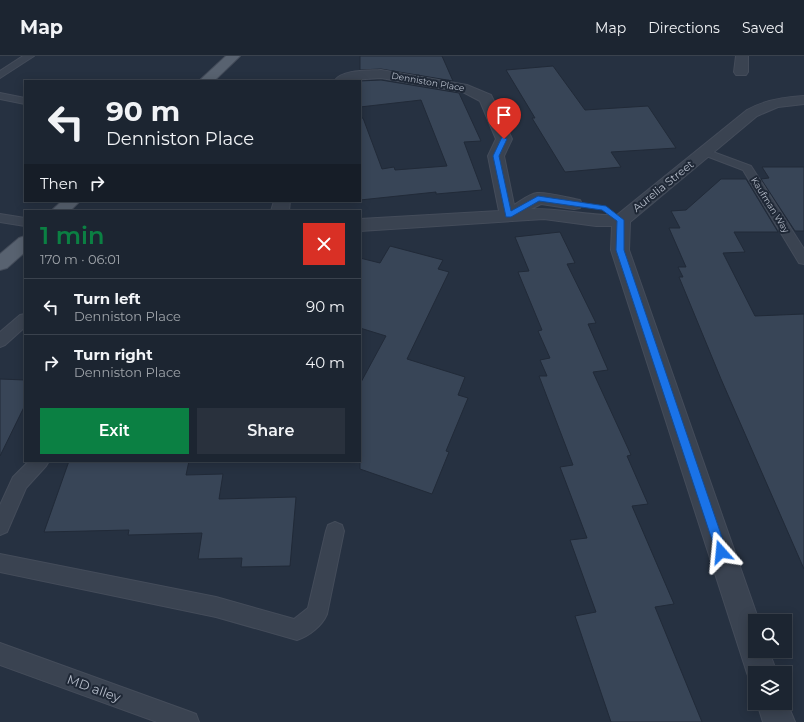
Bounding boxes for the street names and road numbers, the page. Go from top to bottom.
street label: Denniston Place [391,70,466,93]
street label: Aurelia Street [630,157,697,215]
street label: Kaufman Way [749,175,792,235]
street label: MD alley [65,671,124,705]

